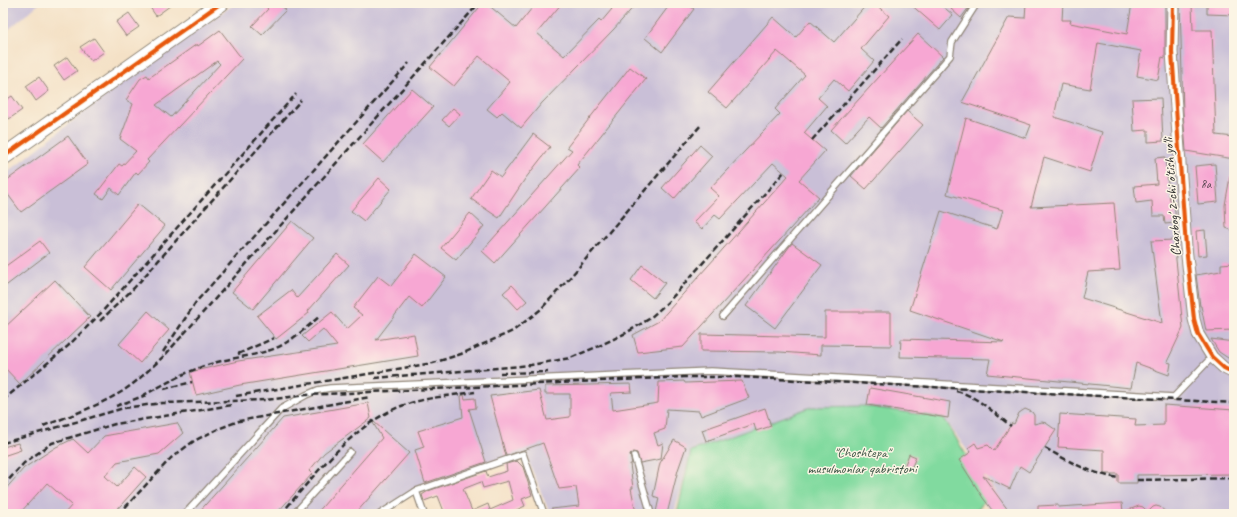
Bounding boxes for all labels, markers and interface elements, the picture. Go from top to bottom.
street label: Charbog' 2-chi o'tish yo'li [1159,135,1185,257]
house number: 8а [1201,176,1212,192]
park label: "Choshtepa" musulmonlar qabristoni [807,444,919,477]

